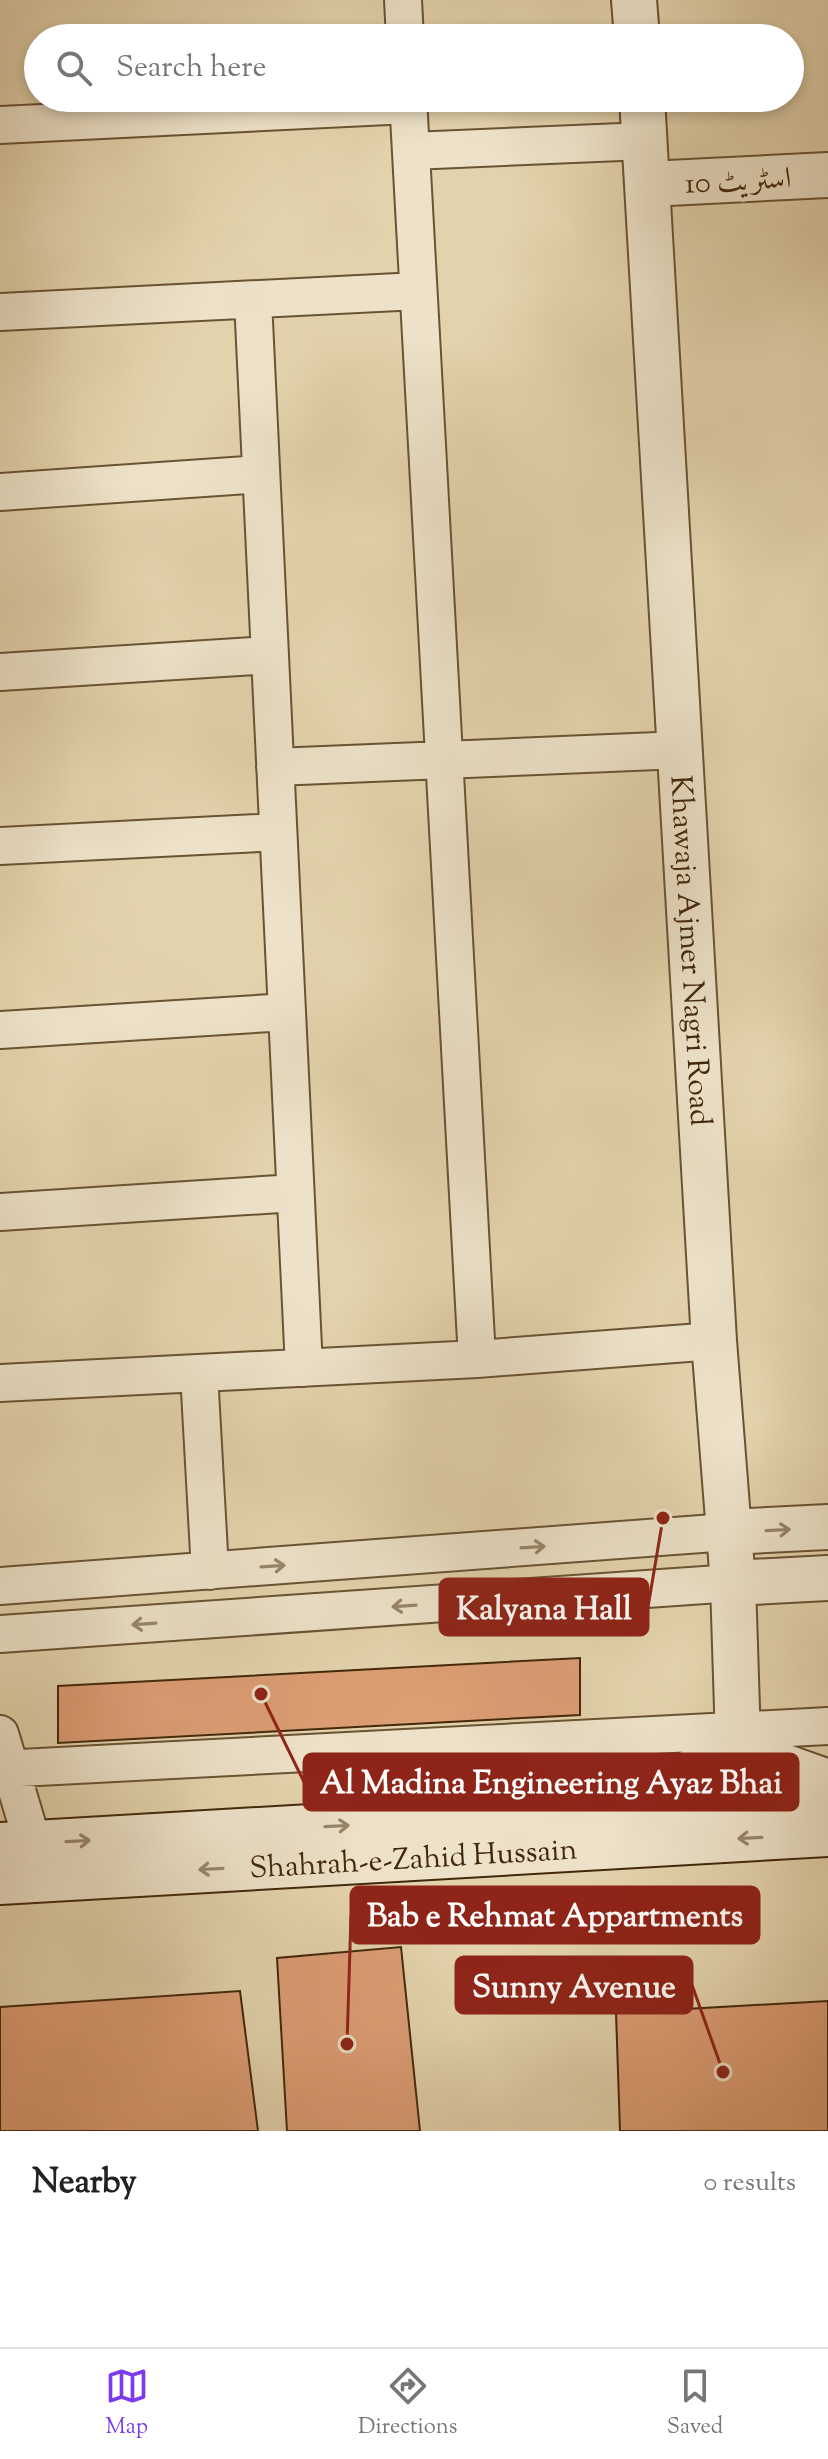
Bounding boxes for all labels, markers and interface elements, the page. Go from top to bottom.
search box [24,24,804,112]
icon: search [52,46,96,90]
text: Search here [116,47,266,90]
street label: اسٹریٹ 10 [684,158,793,207]
street label: Khawaja Ajmer Nagri Road [657,774,721,1127]
one-way arrow [764,1522,791,1537]
one-way arrow [519,1539,545,1554]
one-way arrow [259,1558,286,1573]
callout: Kalyana Hall [440,1579,648,1635]
text: Kalyana Hall [456,1588,632,1634]
one-way arrow [391,1599,418,1614]
one-way arrow [131,1617,158,1632]
callout: Al Madina Engineering Ayaz Bhai [304,1754,798,1810]
text: Al Madina Engineering Ayaz Bhai [320,1762,782,1808]
one-way arrow [323,1818,350,1833]
street label: Shahrah-e-Zahid Hussain [248,1830,579,1891]
one-way arrow [737,1830,764,1845]
one-way arrow [64,1833,91,1848]
one-way arrow [198,1862,225,1877]
callout: Bab e Rehmat Appartments [351,1887,759,1943]
text: Bab e Rehmat Appartments [367,1895,743,1941]
callout: Sunny Avenue [456,1957,692,2013]
text: Sunny Avenue [472,1966,676,2012]
text: Nearby [32,2159,137,2208]
text: 0 results [704,2165,796,2202]
tab: Map [105,2364,149,2444]
tab: Directions [358,2364,457,2444]
tab: Saved [667,2364,723,2444]

